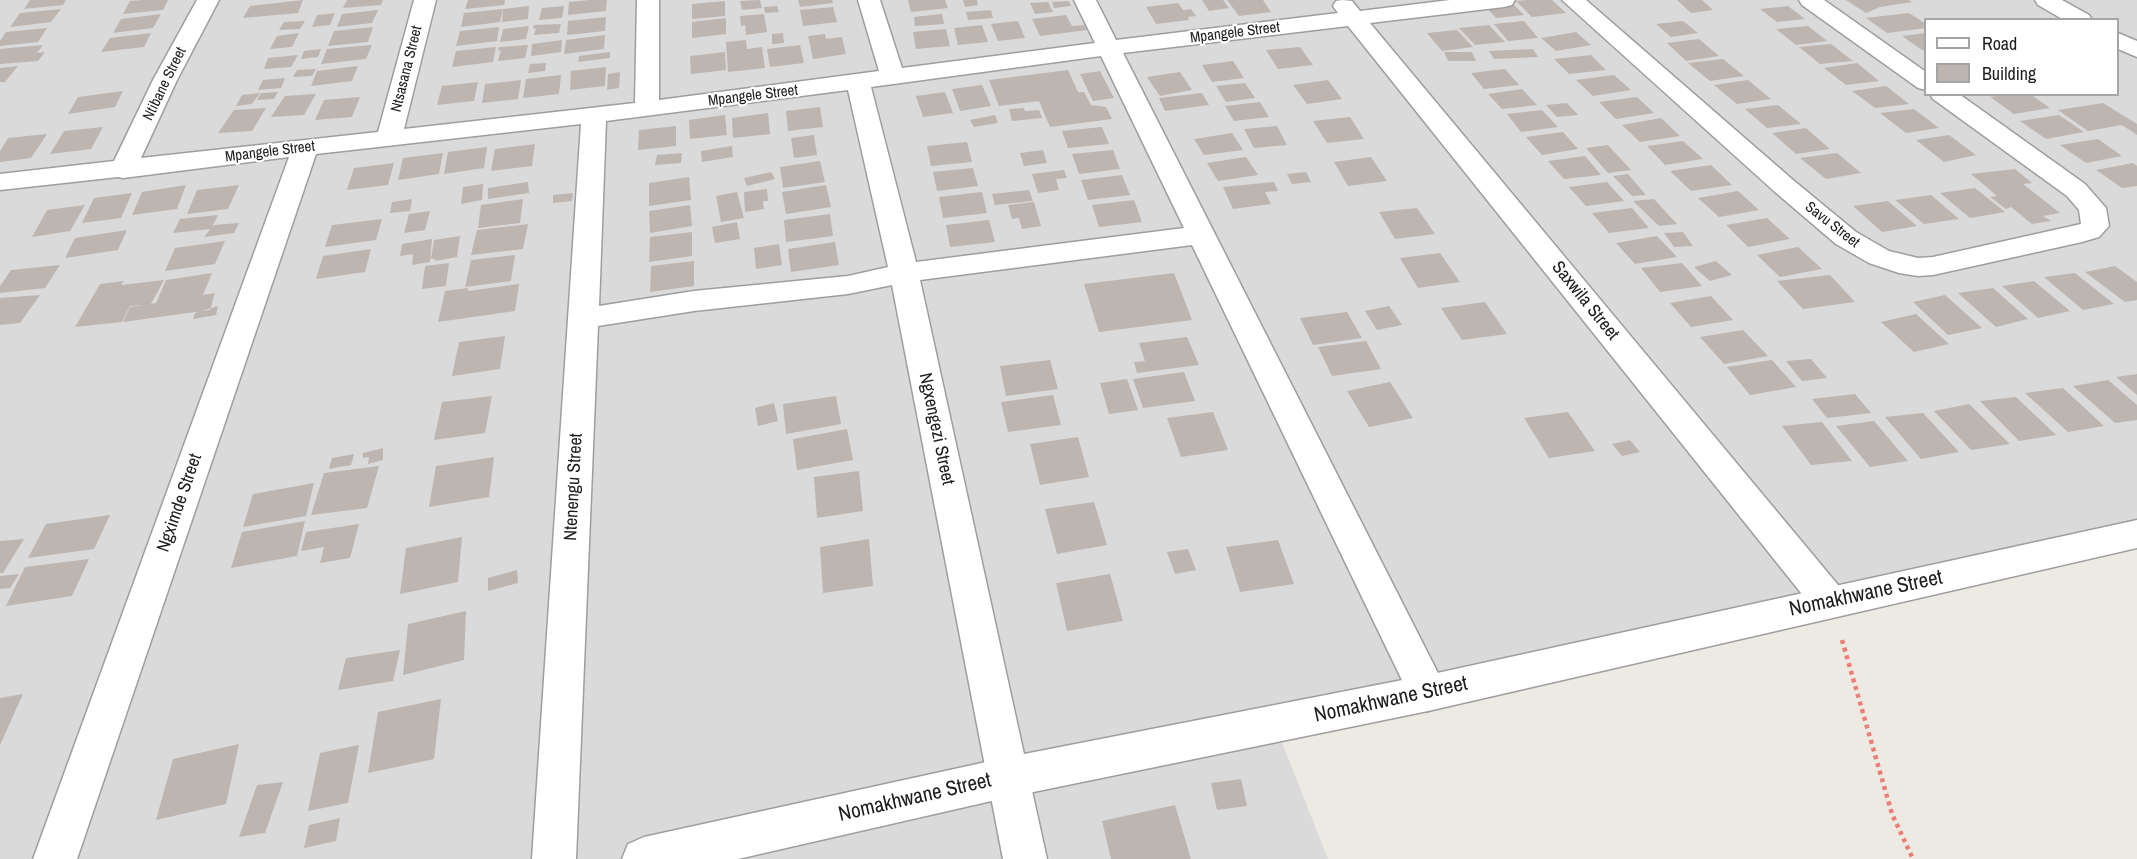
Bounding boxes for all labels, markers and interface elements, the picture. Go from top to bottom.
legend [1924,18,2119,96]
street label: Mpangele Street [1189,19,1281,47]
street label: Ntsasana Street [388,24,426,114]
text: Road [1982,31,2017,56]
street label: Ntibane Street [140,44,190,124]
text: Building [1982,61,2036,86]
street label: Mpangele Street [707,82,799,110]
street label: Mpangele Street [224,138,316,166]
street label: Savu Street [1801,198,1863,252]
street label: Saxwila Street [1547,257,1623,345]
street label: Ngxengezi Street [914,371,958,487]
street label: Ntenengu Street [560,433,588,541]
street label: Ngximde Street [153,451,207,555]
street label: Nomakhwane Street [1787,565,1945,623]
street label: Nomakhwane Street [1312,671,1470,729]
street label: Nomakhwane Street [836,768,994,828]

